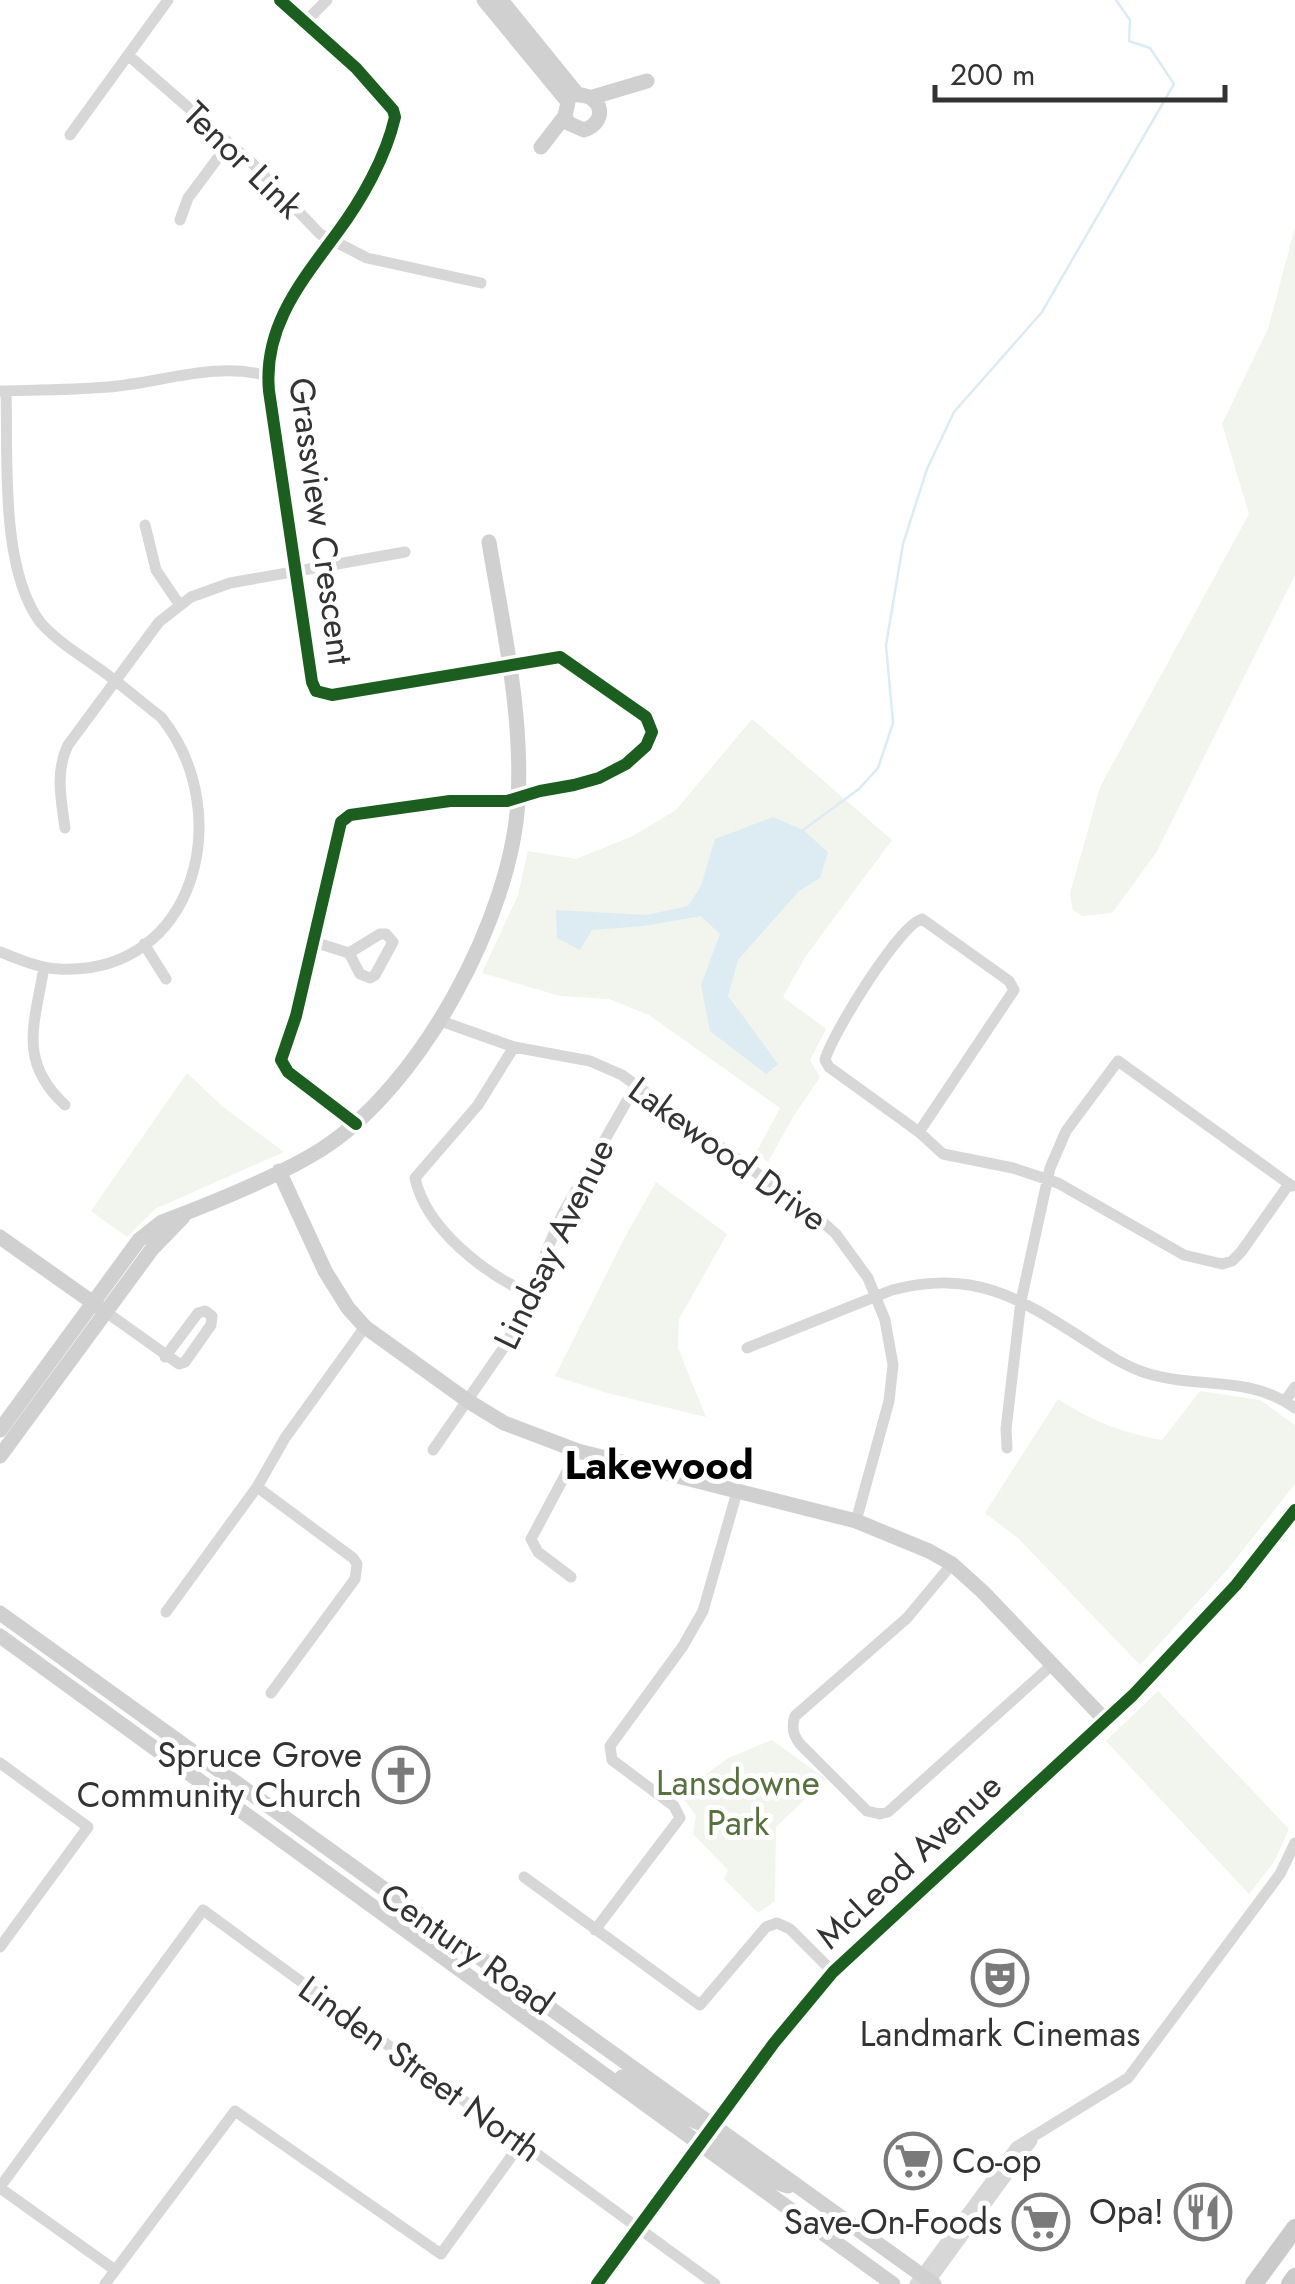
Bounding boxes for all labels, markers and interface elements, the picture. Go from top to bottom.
scale bar [935,40,1225,102]
text: 200 m [950,53,1035,96]
street label: Tenor Link [172,90,315,230]
street label: Grassview Crescent [276,374,366,668]
street label: Lakewood Drive [618,1065,838,1243]
street label: Lindsay Avenue [481,1130,627,1358]
district label: Lakewood [564,1436,754,1494]
place label: Spruce Grove Community Church [77,1730,362,1820]
church icon: Spruce Grove Community Church [371,1745,431,1805]
park label: Lansdowne Park [656,1758,820,1848]
street label: McLeod Avenue [805,1762,1013,1960]
street label: Century Road [370,1871,564,2027]
theatre icon: Landmark Cinemas [970,1948,1030,2008]
street label: Linden Street North [288,1964,552,2174]
place label: Landmark Cinemas [860,2009,1140,2059]
supermarket icon: Co-op [883,2131,943,2191]
place label: Co-op [952,2136,1042,2186]
restaurant icon: Opa! [1173,2182,1233,2242]
place label: Opa! [1089,2187,1164,2237]
supermarket icon: Save-On-Foods [1011,2192,1071,2252]
place label: Save-On-Foods [784,2197,1002,2247]

